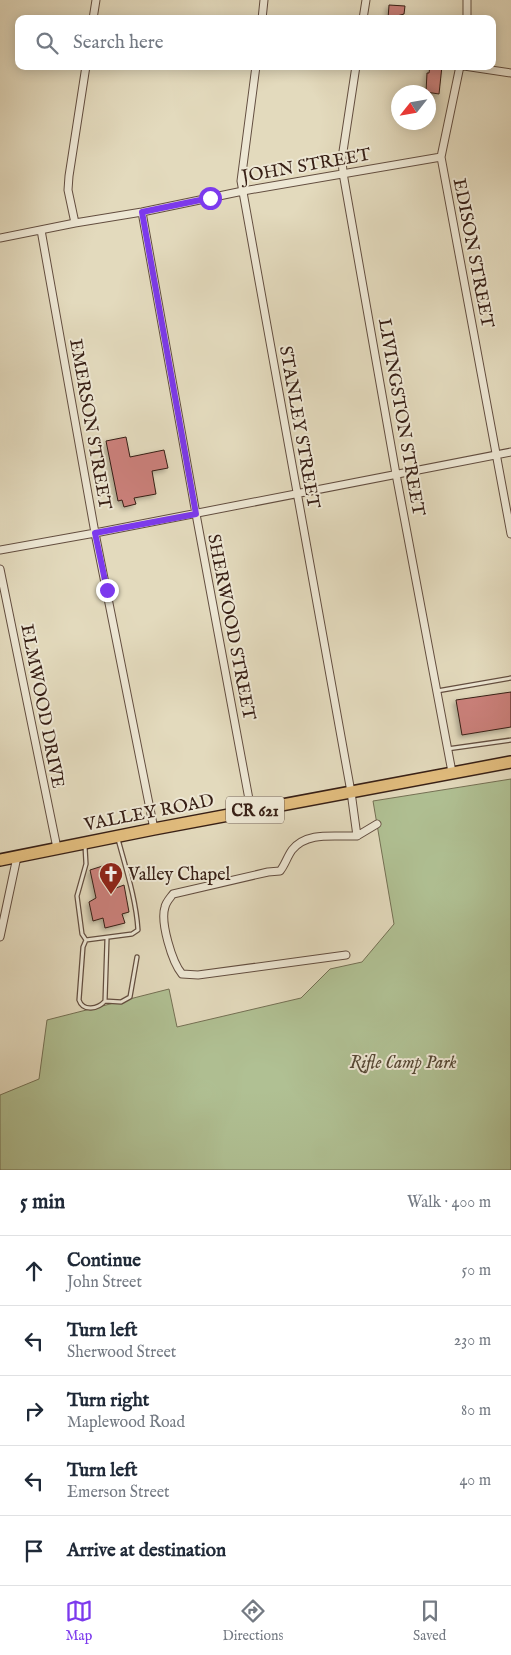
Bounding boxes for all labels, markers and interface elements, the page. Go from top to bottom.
search box [15,15,496,70]
icon: search [33,29,61,57]
text: Search here [73,31,164,55]
north arrow [391,85,436,130]
street label: JOHN STREET [238,144,373,190]
street label: EDISON STREET [447,177,498,330]
route start [199,187,222,210]
street label: LIVINGSTON STREET [372,317,429,518]
street label: EMERSON STREET [63,337,116,511]
street label: STANLEY STREET [273,344,324,510]
street label: SHERWOOD STREET [201,532,260,722]
route end [96,579,119,602]
street label: ELMWOOD DRIVE [14,622,69,790]
street label: VALLEY ROAD [82,790,216,838]
road number: CR 621 [226,796,284,824]
church icon: Valley Chapel [98,861,124,895]
place label: Valley Chapel [127,864,230,887]
park label: Rifle Camp Park [349,1052,457,1075]
text: 5 min [20,1189,65,1216]
text: Walk · 400 m [407,1193,491,1213]
text: Continue [67,1249,141,1273]
icon: ahead [20,1257,48,1285]
text: 50 m [462,1261,491,1281]
text: John Street [67,1273,142,1293]
text: Turn left [67,1319,138,1343]
icon: left [20,1327,48,1355]
text: 230 m [454,1331,491,1351]
text: Sherwood Street [67,1343,176,1363]
text: Turn right [67,1389,149,1413]
icon: right [20,1397,48,1425]
text: 80 m [461,1401,491,1421]
text: Maplewood Road [67,1413,185,1433]
text: Turn left [67,1459,138,1483]
icon: left [20,1467,48,1495]
text: 40 m [459,1471,491,1491]
text: Emerson Street [67,1483,170,1503]
icon: arrive [20,1537,48,1565]
text: Arrive at destination [67,1539,226,1563]
tab: Map [65,1597,93,1645]
tab: Directions [222,1597,283,1645]
tab: Saved [413,1597,446,1645]

